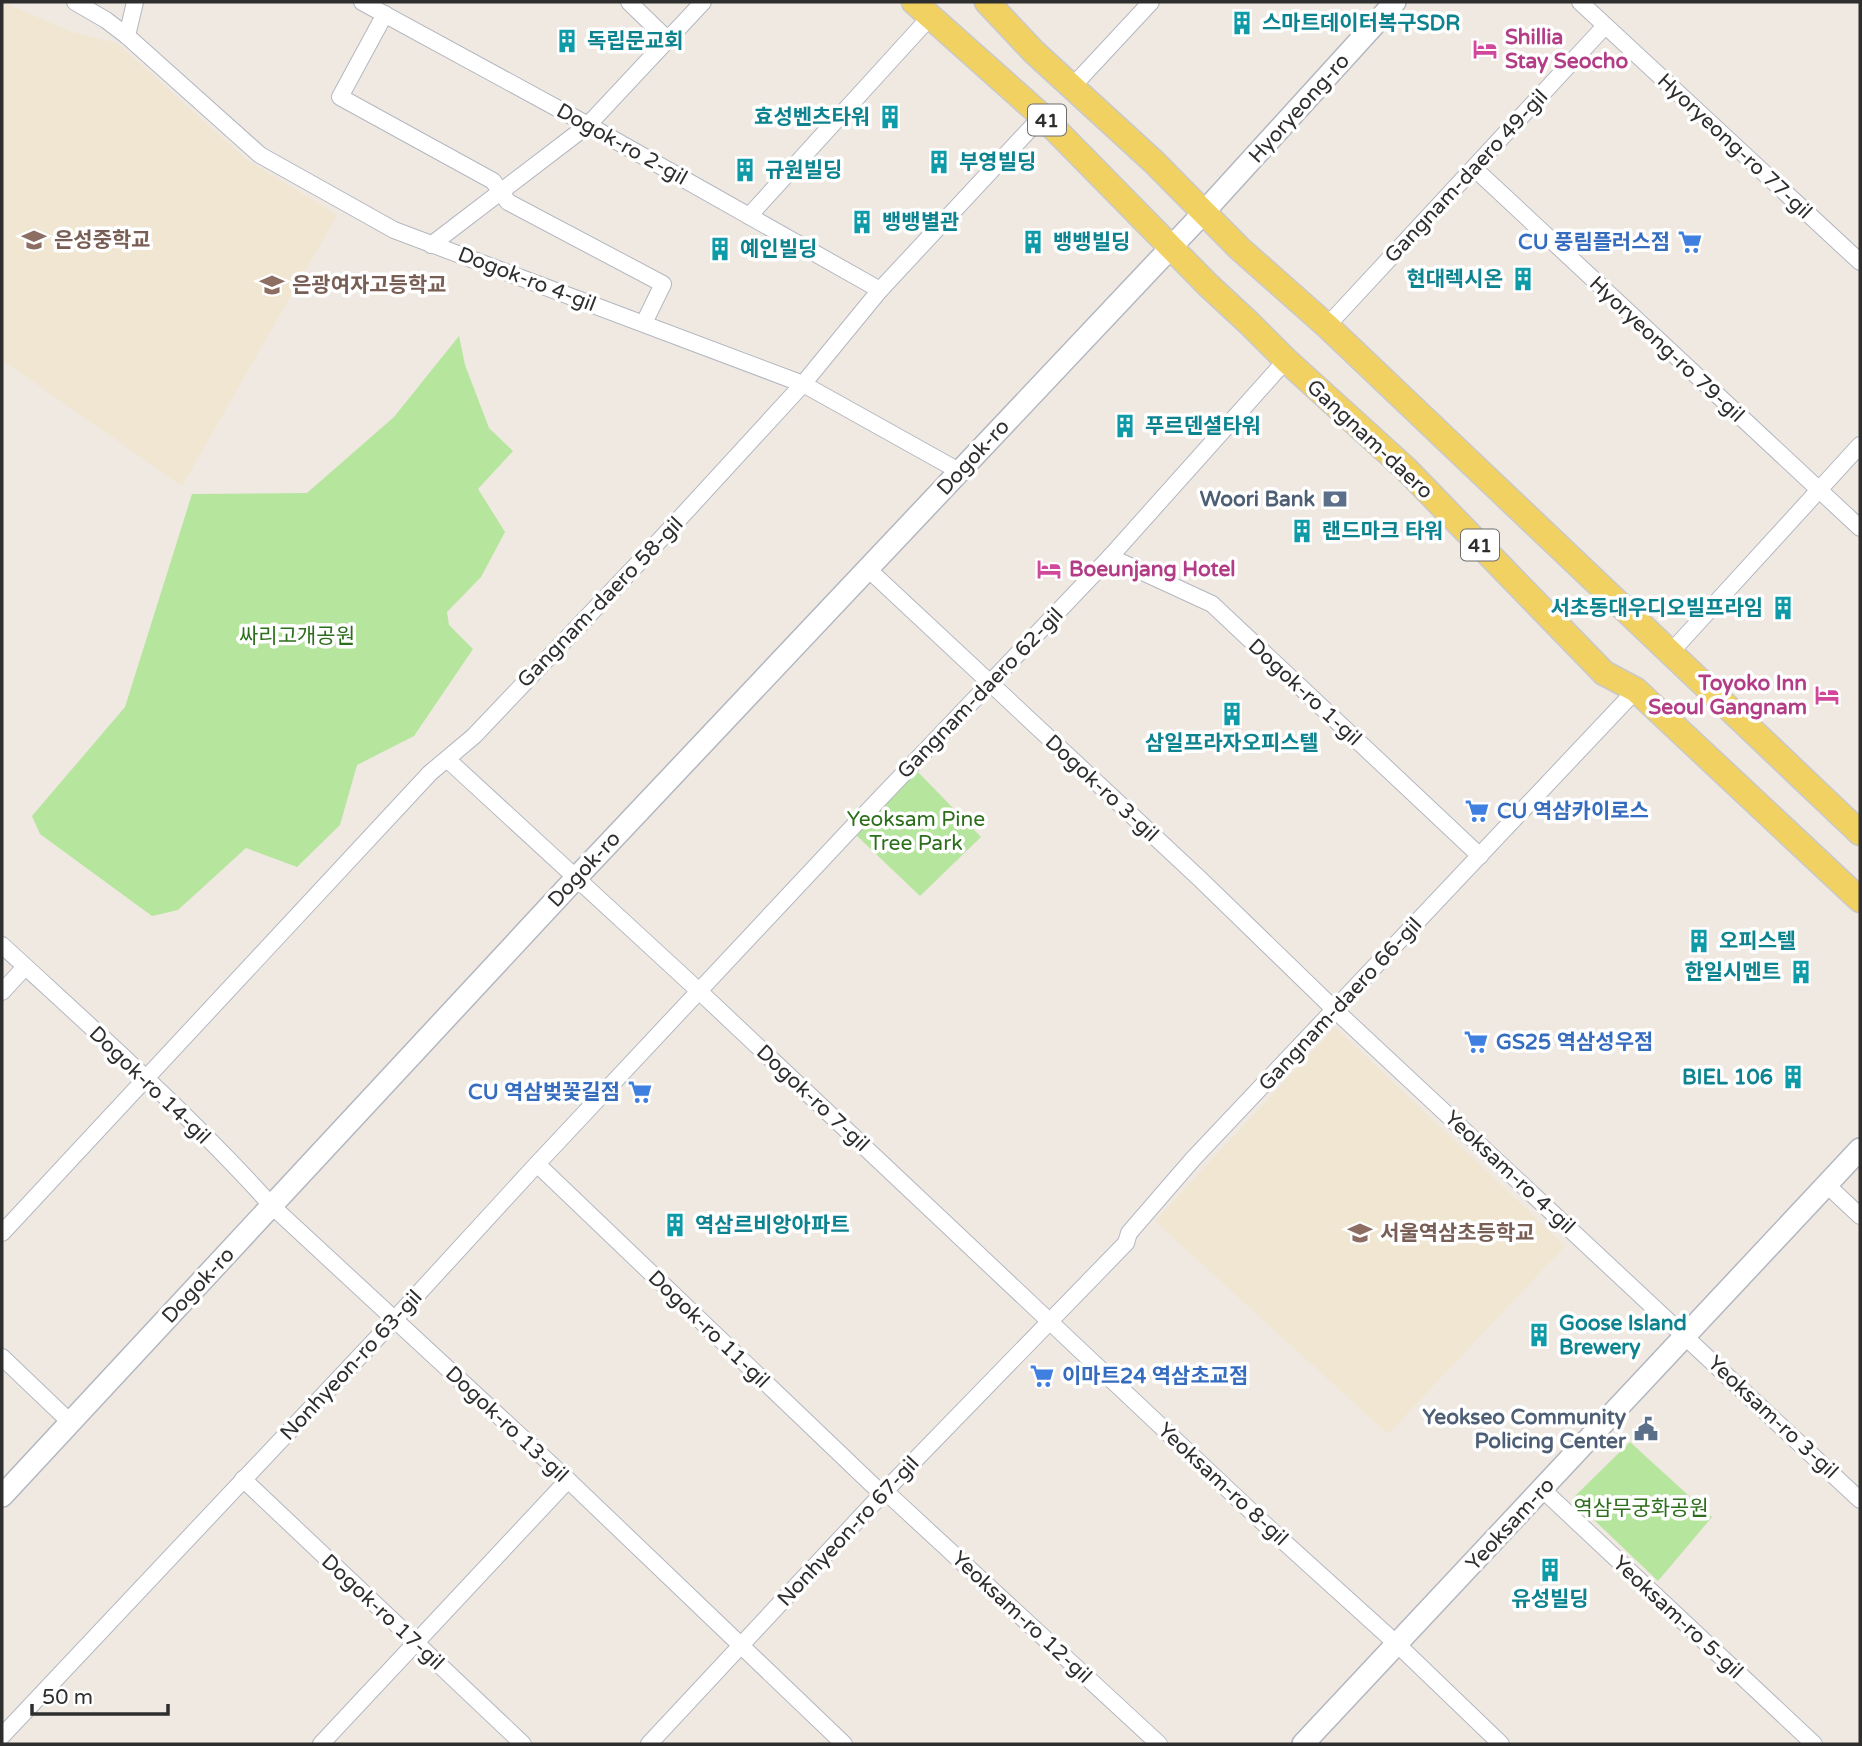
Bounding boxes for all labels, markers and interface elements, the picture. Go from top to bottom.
building icon: 스마트데이터복구SDR [1228,9,1256,37]
place label: 스마트데이터복구SDR [1262,11,1460,36]
place label: Shillia Stay Seocho [1505,25,1628,74]
building icon: 독립문교회 [553,27,581,55]
place label: 독립문교회 [587,29,684,54]
hotel icon: Shillia Stay Seocho [1471,35,1499,63]
street label: Hyoryeong-ro [1244,49,1355,168]
street label: Hyoryeong-ro 77-gil [1652,68,1817,224]
street label: Gangnam-daero 49-gil [1380,85,1553,268]
street label: Dogok-ro 2-gil [552,98,691,191]
building icon: 효성벤츠타워 [876,103,904,131]
road number: 41 [1028,104,1066,136]
place label: 효성벤츠타워 [754,105,870,130]
building icon: 부영빌딩 [925,148,953,176]
place label: 부영빌딩 [959,150,1036,175]
building icon: 규원빌딩 [731,156,759,184]
place label: 규원빌딩 [765,158,842,183]
building icon: 뱅뱅별관 [848,208,876,236]
place label: 뱅뱅별관 [882,210,959,235]
school or university icon: 은성중학교 [20,226,48,254]
place label: 은성중학교 [54,228,151,253]
building icon: 뱅뱅빌딩 [1019,228,1047,256]
supermarket icon: CU 풍림플러스점 [1676,228,1704,256]
place label: 뱅뱅빌딩 [1053,230,1130,255]
place label: CU 풍림플러스점 [1518,230,1670,255]
building icon: 예인빌딩 [706,235,734,263]
place label: 예인빌딩 [740,237,817,262]
street label: Dogok-ro 4-gil [454,242,599,317]
building icon: 현대렉시온 [1509,265,1537,293]
place label: 현대렉시온 [1406,267,1503,292]
school or university icon: 은광여자고등학교 [258,271,286,299]
street label: Hyoryeong-ro 79-gil [1584,271,1749,428]
place label: 은광여자고등학교 [292,273,447,298]
street label: Gangnam-daero [1301,374,1438,504]
building icon: 푸르덴셜타워 [1111,412,1139,440]
street label: Dogok-ro [932,414,1015,500]
place label: 푸르덴셜타워 [1145,414,1261,439]
bank icon: Woori Bank [1321,485,1349,513]
place label: Woori Bank [1200,487,1316,512]
street label: Gangnam-daero 58-gil [512,512,688,693]
building icon: 랜드마크 타워 [1288,517,1316,545]
place label: 랜드마크 타워 [1322,519,1443,544]
road number: 41 [1461,530,1499,560]
hotel icon: Boeunjang Hotel [1035,555,1063,583]
place label: Boeunjang Hotel [1069,557,1236,582]
building icon: 서초동대우디오빌프라임 [1769,594,1797,622]
place label: 서초동대우디오빌프라임 [1550,596,1763,621]
street label: Gangnam-daero 62-gil [892,603,1068,784]
park label: 싸리고개공원 [239,624,355,649]
street label: Dogok-ro 1-gil [1243,634,1366,751]
place label: Toyoko Inn Seoul Gangnam [1648,671,1807,720]
hotel icon: Toyoko Inn Seoul Gangnam [1813,681,1841,709]
building icon: 삼일프라자오피스텔 [1218,700,1246,728]
street label: Dogok-ro 3-gil [1040,730,1163,847]
place label: 삼일프라자오피스텔 [1145,731,1319,756]
supermarket icon: CU 역삼카이로스 [1463,797,1491,825]
place label: CU 역삼카이로스 [1497,799,1649,824]
park label: Yeoksam Pine Tree Park [847,807,985,856]
street label: Dogok-ro [543,826,626,912]
street label: Gangnam-daero 66-gil [1254,913,1427,1096]
building icon: 오피스텔 [1685,927,1713,955]
place label: 오피스텔 [1719,929,1796,954]
building icon: 한일시멘트 [1787,958,1815,986]
place label: 한일시멘트 [1684,960,1781,985]
street label: Dogok-ro 14-gil [84,1021,216,1150]
supermarket icon: GS25 역삼성우점 [1462,1028,1490,1056]
place label: GS25 역삼성우점 [1496,1030,1653,1055]
street label: Dogok-ro 7-gil [751,1040,874,1157]
building icon: BIEL 106 [1779,1063,1807,1091]
place label: BIEL 106 [1682,1065,1773,1090]
supermarket icon: CU 역삼벚꽃길점 [626,1078,654,1106]
place label: CU 역삼벚꽃길점 [468,1080,620,1105]
street label: Yeoksam-ro 4-gil [1439,1106,1580,1239]
building icon: 역삼르비앙아파트 [661,1211,689,1239]
place label: 역삼르비앙아파트 [695,1213,850,1238]
school or university icon: 서울역삼초등학교 [1346,1219,1374,1247]
place label: 서울역삼초등학교 [1380,1221,1535,1246]
street label: Dogok-ro [157,1242,240,1328]
street label: Dogok-ro 11-gil [643,1265,774,1394]
street label: Nonhyeon-ro 63-gil [275,1285,428,1446]
place label: Goose Island Brewery [1559,1311,1687,1360]
building icon: Goose Island Brewery [1525,1321,1553,1349]
street label: Yeoksam-ro 3-gil [1702,1351,1843,1484]
street label: Dogok-ro 13-gil [440,1361,573,1488]
supermarket icon: 이마트24 역삼초교점 [1028,1362,1056,1390]
place label: 이마트24 역삼초교점 [1062,1364,1248,1389]
place label: Yeokseo Community Policing Center [1422,1405,1627,1454]
public building icon: Yeokseo Community Policing Center [1632,1415,1660,1443]
street label: Yeoksam-ro 8-gil [1152,1418,1293,1551]
street label: Nonhyeon-ro 67-gil [772,1451,924,1612]
street label: Yeoksam-ro [1461,1473,1560,1576]
park label: 역삼무궁화공원 [1573,1496,1709,1521]
street label: Yeoksam-ro 12-gil [947,1546,1097,1689]
street label: Dogok-ro 17-gil [316,1549,449,1676]
street label: Yeoksam-ro 5-gil [1607,1551,1748,1684]
building icon: 유성빌딩 [1536,1556,1564,1584]
place label: 유성빌딩 [1511,1587,1589,1612]
scale bar [32,1672,168,1716]
text: 50 m [42,1685,93,1710]

